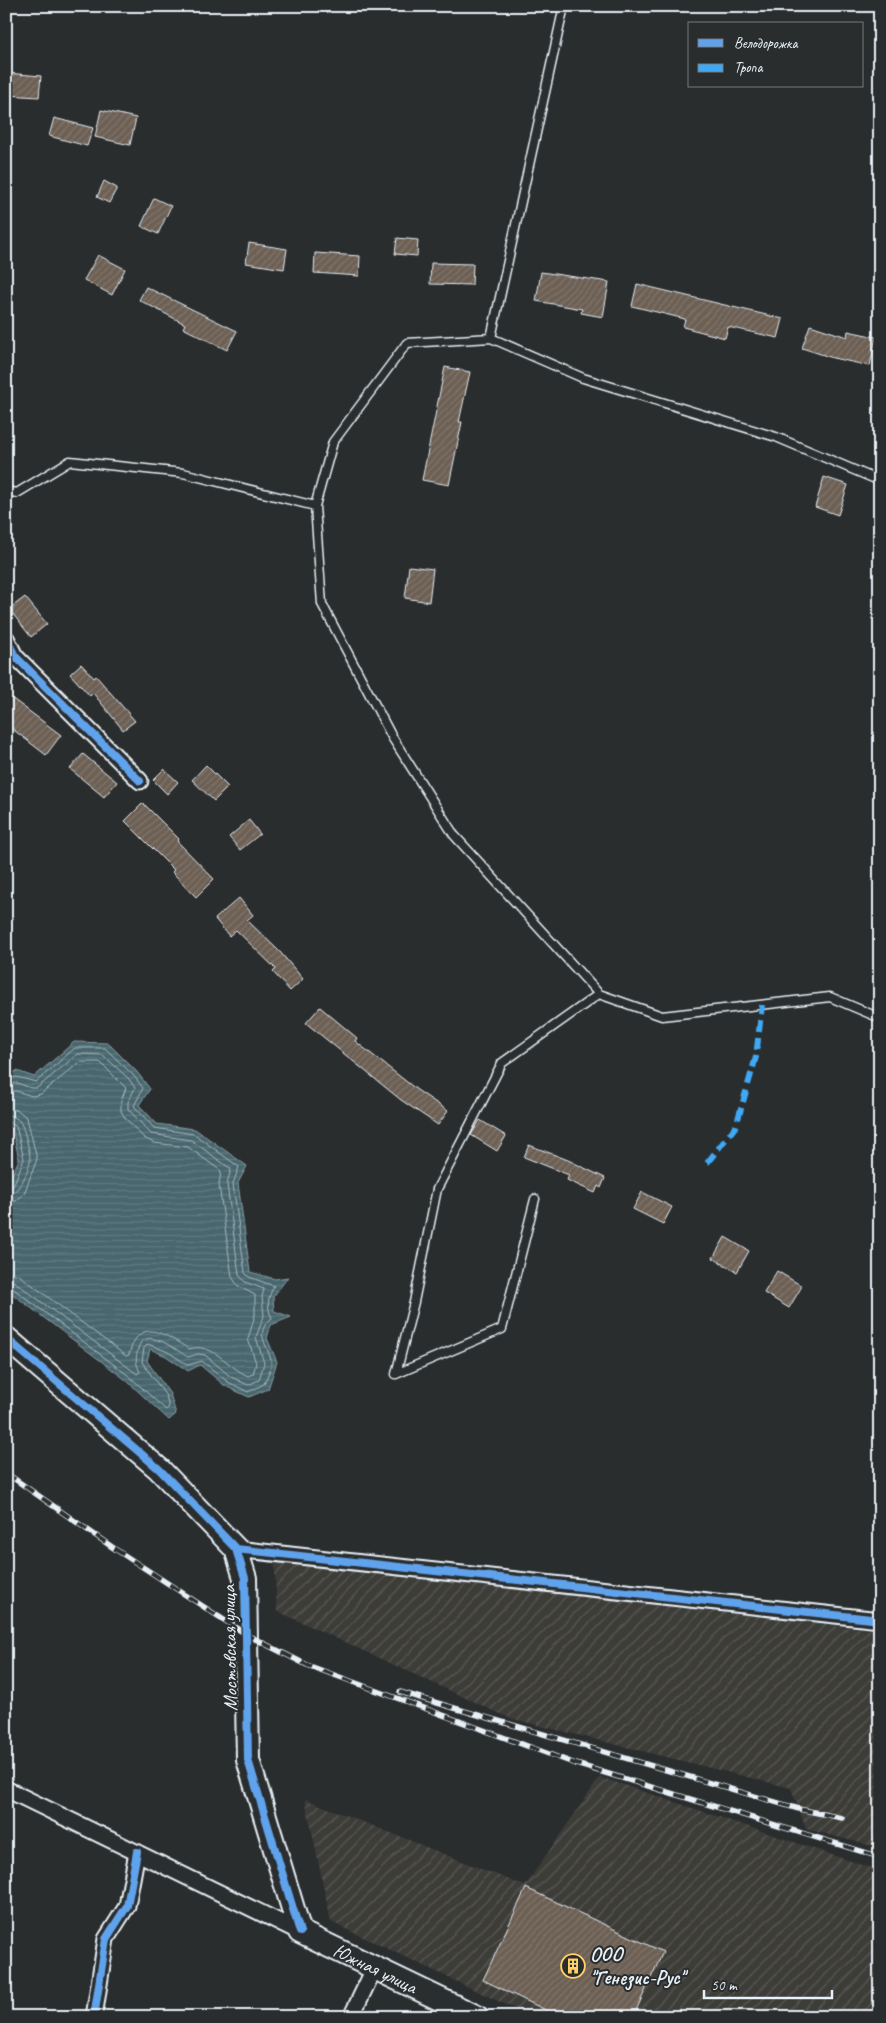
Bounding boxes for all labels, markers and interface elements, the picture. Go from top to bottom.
legend [688,22,864,88]
text: Велодорожка [734,34,798,53]
text: Тропа [734,58,763,77]
street label: Мостовская улица [216,1583,243,1711]
street label: Южная улица [329,1938,423,2000]
place label: ООО "Генезис-Рус" [590,1942,689,1991]
building icon: ООО "Генезис-Рус" [560,1953,586,1979]
scale bar [704,1968,831,2000]
text: 50 m [711,1976,738,1995]

